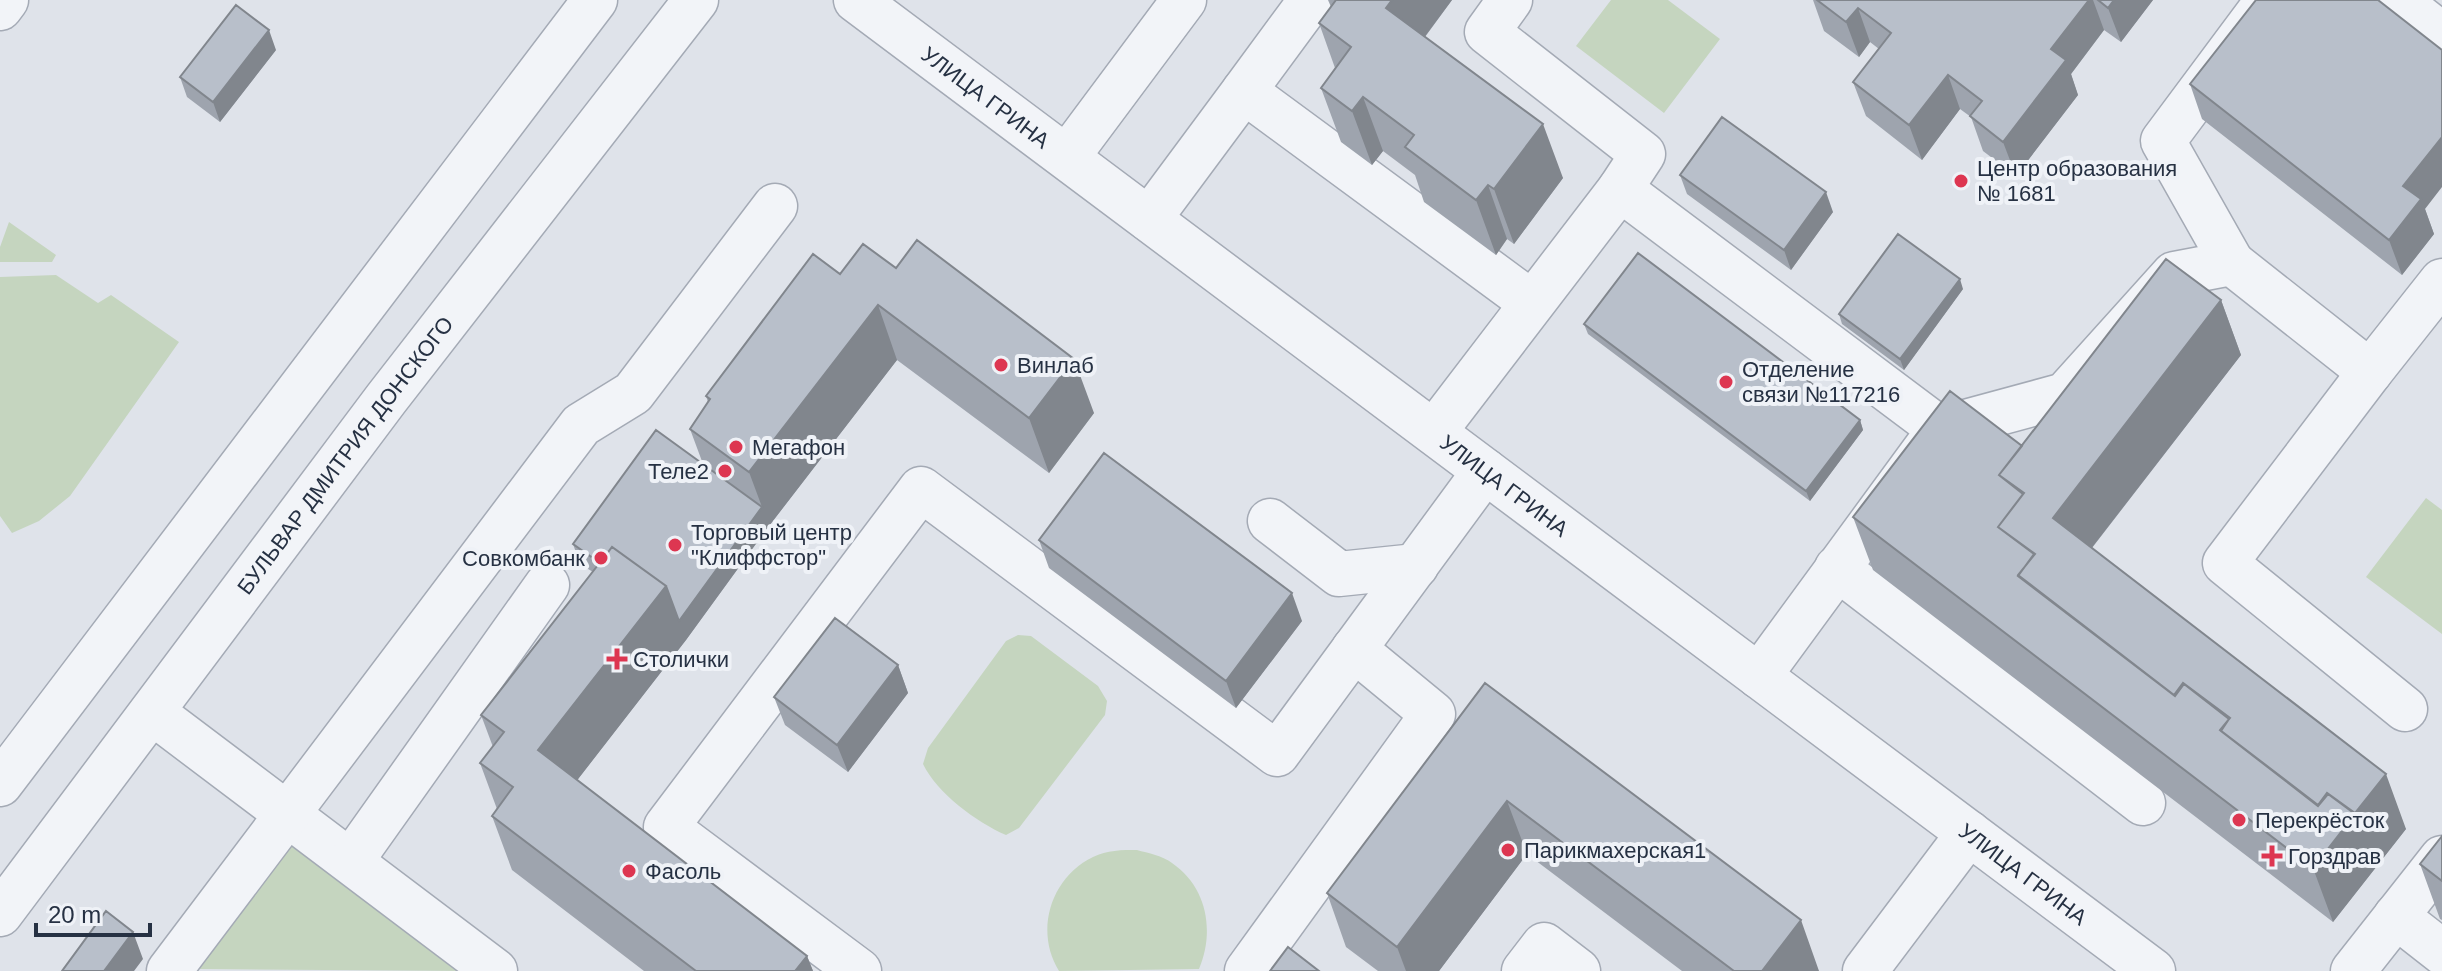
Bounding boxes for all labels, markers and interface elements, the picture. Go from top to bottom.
street label: УЛИЦА ГРИНА [917,41,1055,153]
place label: Центр образования № 1681 [1977,156,2177,206]
marker: Центр образования № 1681 [1952,172,1970,190]
street label: БУЛЬВАР ДМИТРИЯ ДОНСКОГО [232,311,458,599]
place label: Винлаб [1017,353,1094,378]
marker: Винлаб [992,356,1010,374]
place label: Отделение связи №117216 [1742,357,1900,407]
marker: Отделение связи №117216 [1717,373,1735,391]
street label: УЛИЦА ГРИНА [1435,429,1574,542]
place label: Мегафон [752,435,845,460]
marker: Мегафон [727,438,745,456]
place label: Теле2 [648,459,709,484]
marker: Теле2 [716,462,734,480]
place label: Торговый центр "Клиффстор" [691,520,852,570]
marker: Торговый центр "Клиффстор" [666,536,684,554]
place label: Совкомбанк [462,546,585,571]
marker: Совкомбанк [592,549,610,567]
place label: Столички [633,647,729,672]
marker: Столички [608,650,626,668]
place label: Перекрёсток [2255,808,2385,833]
marker: Перекрёсток [2230,811,2248,829]
street label: УЛИЦА ГРИНА [1954,818,2092,930]
place label: Парикмахерская1 [1524,838,1706,863]
marker: Парикмахерская1 [1499,841,1517,859]
place label: Горздрав [2288,844,2381,869]
marker: Горздрав [2263,847,2281,865]
place label: Фасоль [645,859,721,884]
marker: Фасоль [620,862,638,880]
scale bar [36,887,150,937]
text: 20 m [48,901,101,928]

